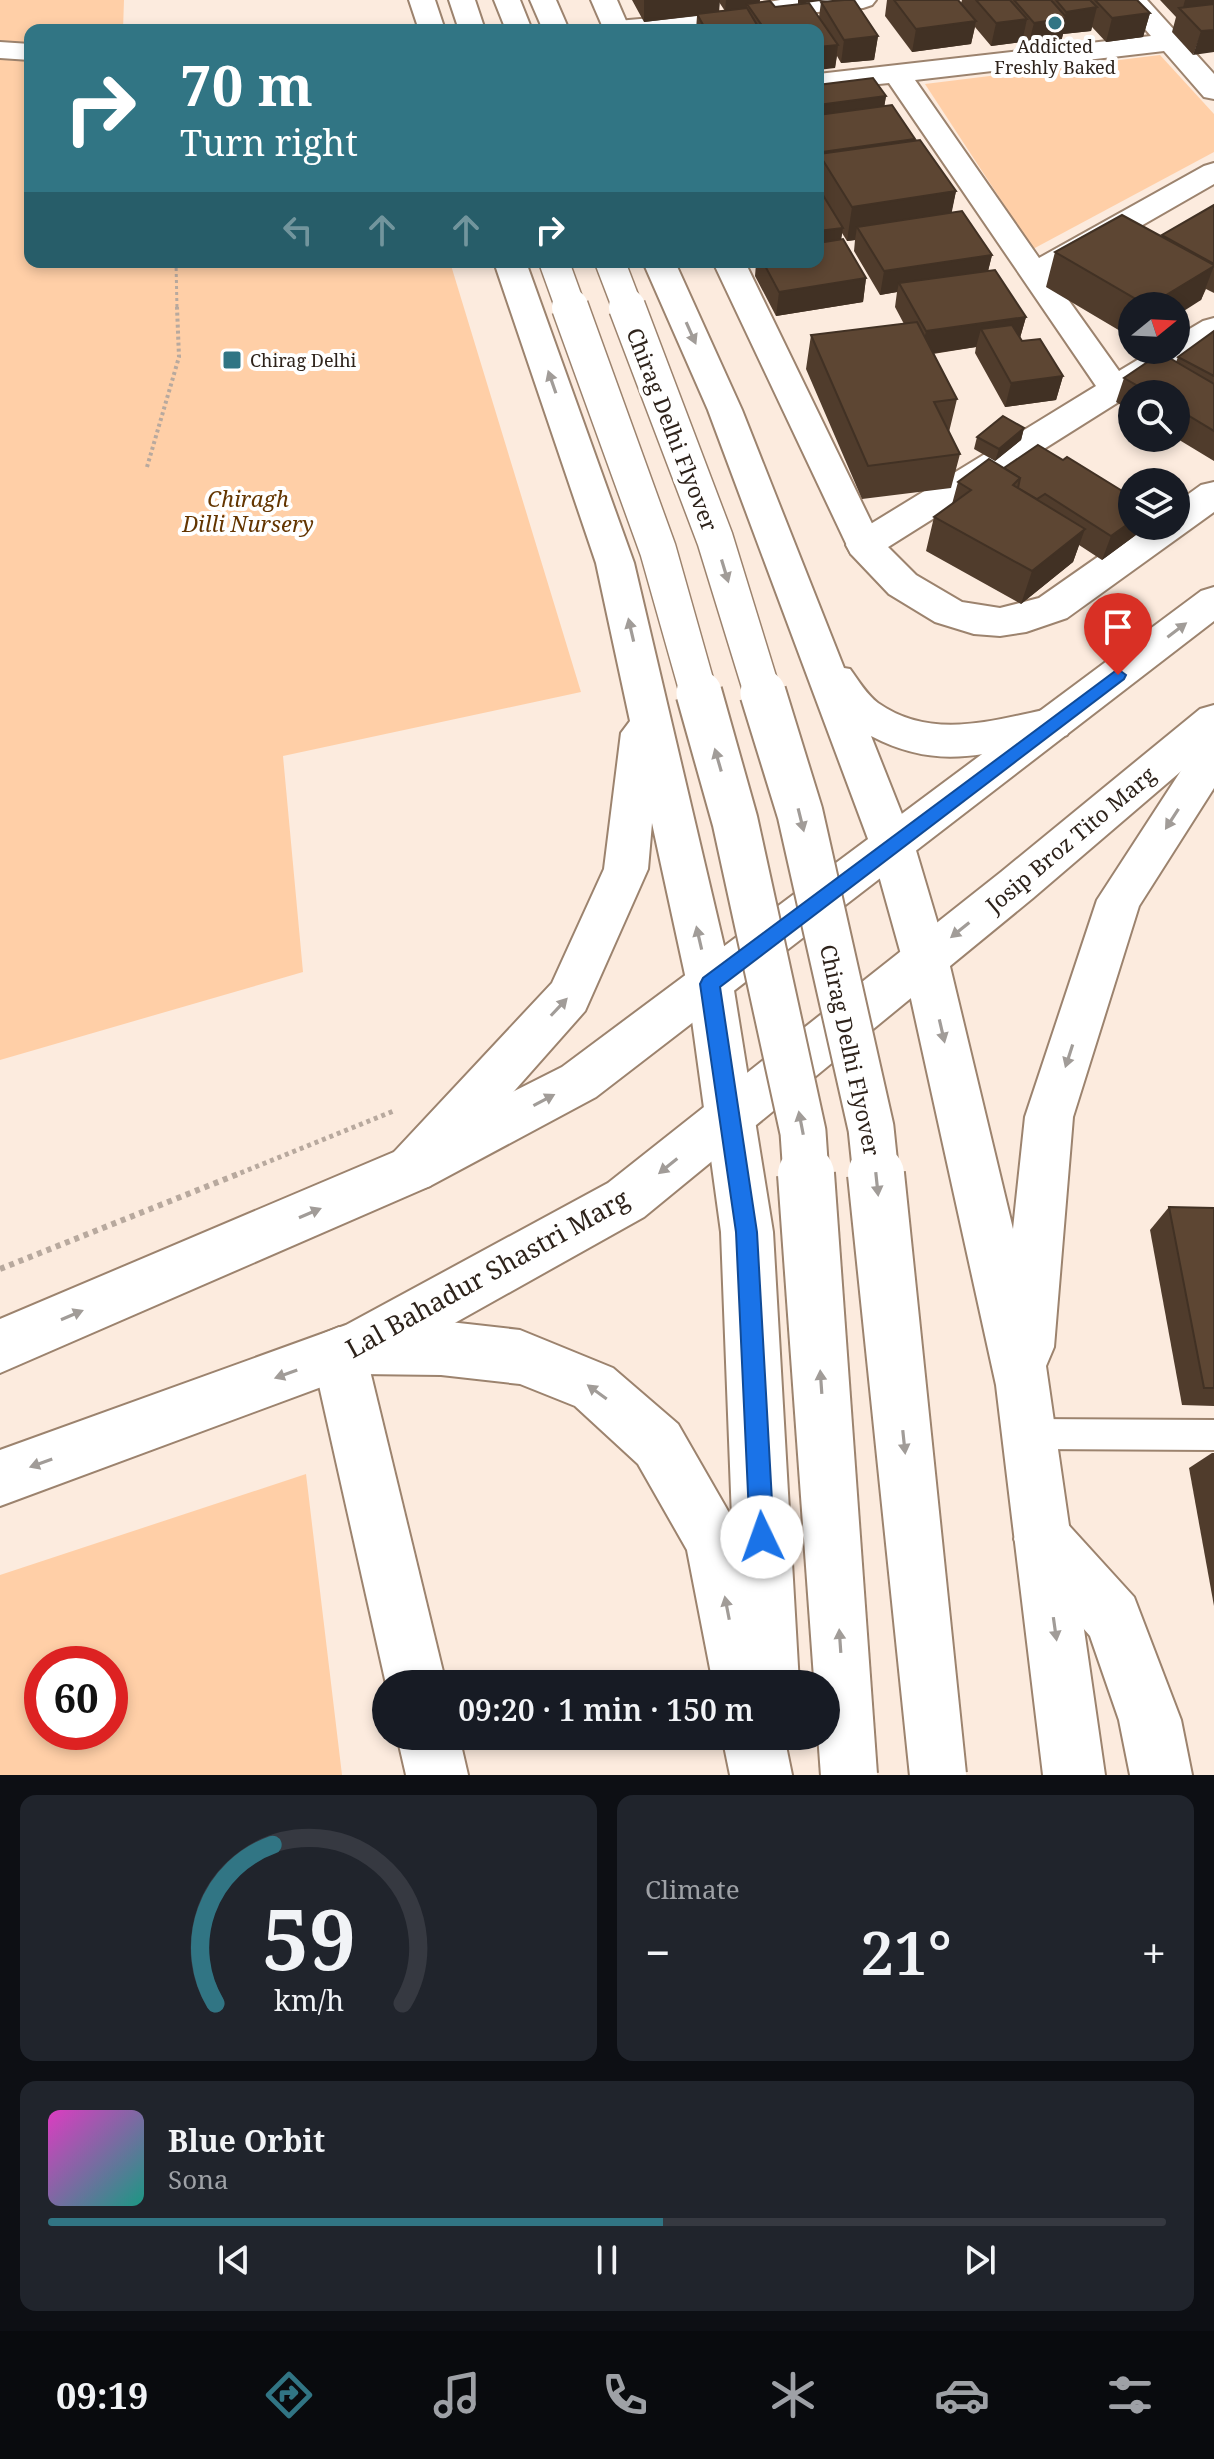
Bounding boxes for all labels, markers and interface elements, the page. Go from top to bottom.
marker: Addicted Freshly Baked [1046,14,1064,32]
place label: Addicted Freshly Baked [994,34,1116,79]
text: 70 m [180,46,313,122]
icon: right [48,56,152,160]
text: Turn right [180,118,358,167]
icon: left [276,208,320,252]
icon: ahead [360,208,404,252]
icon: ahead [444,208,488,252]
icon: right [528,208,572,252]
north arrow [1118,292,1190,364]
map controls [1118,292,1190,540]
one-way arrow [684,321,698,345]
street label: Chirag Delhi Flyover [620,323,726,536]
place label: Chirag Delhi [250,348,357,372]
marker: Chirag Delhi [221,349,243,371]
one-way arrow [546,370,558,394]
button: search [1118,380,1190,452]
button: layers [1118,468,1190,540]
park label: Chiragh Dilli Nursery [181,483,314,538]
one-way arrow [719,559,732,583]
pin [1084,593,1152,675]
icon: arrive [1096,605,1140,649]
one-way arrow [624,617,636,642]
one-way arrow [1167,622,1187,638]
one-way arrow [711,748,724,772]
street label: Josip Broz Tito Marg [978,759,1161,920]
one-way arrow [796,807,808,832]
one-way arrow [1165,808,1179,830]
one-way arrow [950,921,970,938]
one-way arrow [692,926,705,951]
street label: Chirag Delhi Flyover [814,941,888,1159]
one-way arrow [549,998,567,1017]
one-way arrow [936,1019,949,1044]
one-way arrow [1062,1044,1074,1068]
one-way arrow [533,1093,556,1106]
one-way arrow [795,1110,807,1135]
one-way arrow [658,1157,679,1174]
one-way arrow [870,1171,883,1196]
street label: Lal Bahadur Shastri Marg [339,1180,635,1366]
one-way arrow [299,1206,322,1219]
one-way arrow [60,1309,84,1322]
one-way arrow [273,1368,297,1381]
one-way arrow [814,1369,827,1394]
one-way arrow [586,1384,608,1400]
one-way arrow [897,1430,910,1455]
one-way arrow [29,1457,53,1470]
position arrow [720,1495,804,1579]
one-way arrow [721,1595,733,1620]
one-way arrow [1049,1617,1062,1642]
one-way arrow [833,1628,846,1653]
speed limit sign: 60 [24,1646,128,1750]
text: 09:20 · 1 min · 150 m [458,1689,754,1730]
text: Climate [645,1871,740,1907]
text: 59 [261,1881,356,1994]
text: 21° [860,1911,952,1993]
text: − [645,1922,670,1982]
text: + [1141,1922,1166,1982]
text: km/h [273,1980,344,2019]
text: Blue Orbit [168,2120,325,2161]
text: Sona [168,2161,229,2197]
icon: previous [212,2238,256,2282]
icon: pause [585,2238,629,2282]
icon: next [958,2238,1002,2282]
icon: directions [261,2367,317,2423]
icon: music [429,2367,485,2423]
icon: phone [597,2367,653,2423]
icon: climate [765,2367,821,2423]
icon: car [934,2367,990,2423]
icon: filters [1102,2367,1158,2423]
text: 09:19 [56,2371,148,2420]

